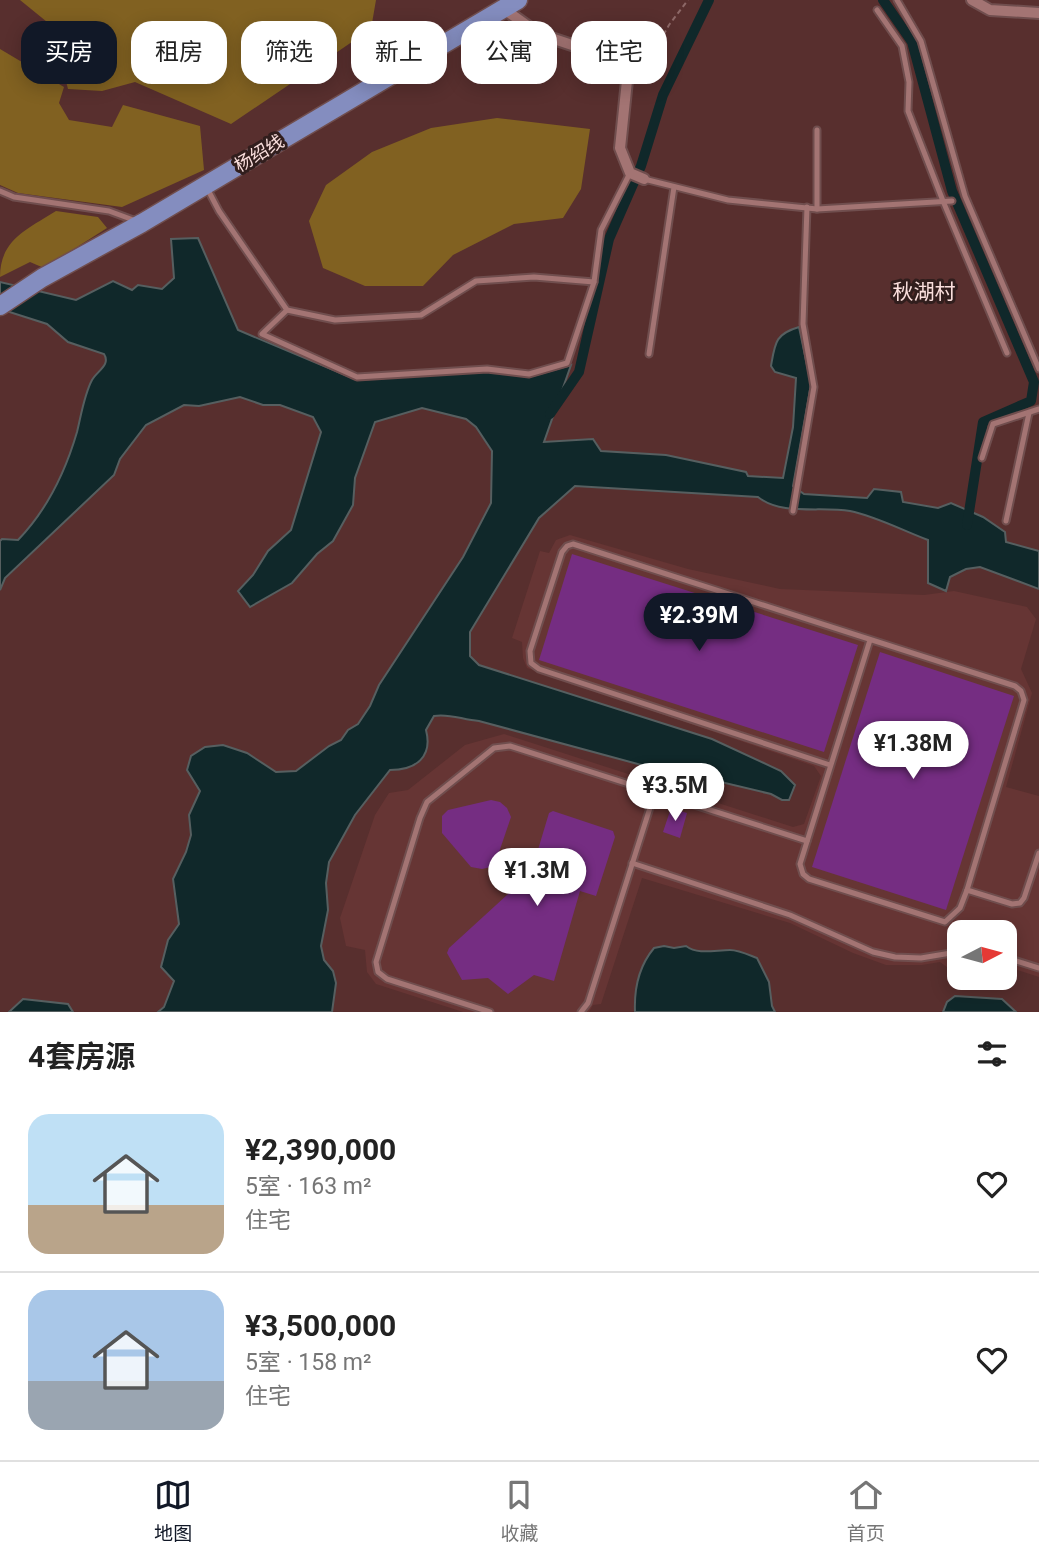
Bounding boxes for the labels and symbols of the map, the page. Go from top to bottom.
street label: 杨绍线 [230,130,288,176]
district label: 秋湖村 [893,280,956,304]
pin: ¥2.39M [642,594,756,653]
pin: ¥1.38M [856,722,970,781]
pin: ¥3.5M [626,764,724,823]
pin: ¥1.3M [488,848,586,908]
north arrow [947,920,1017,990]

